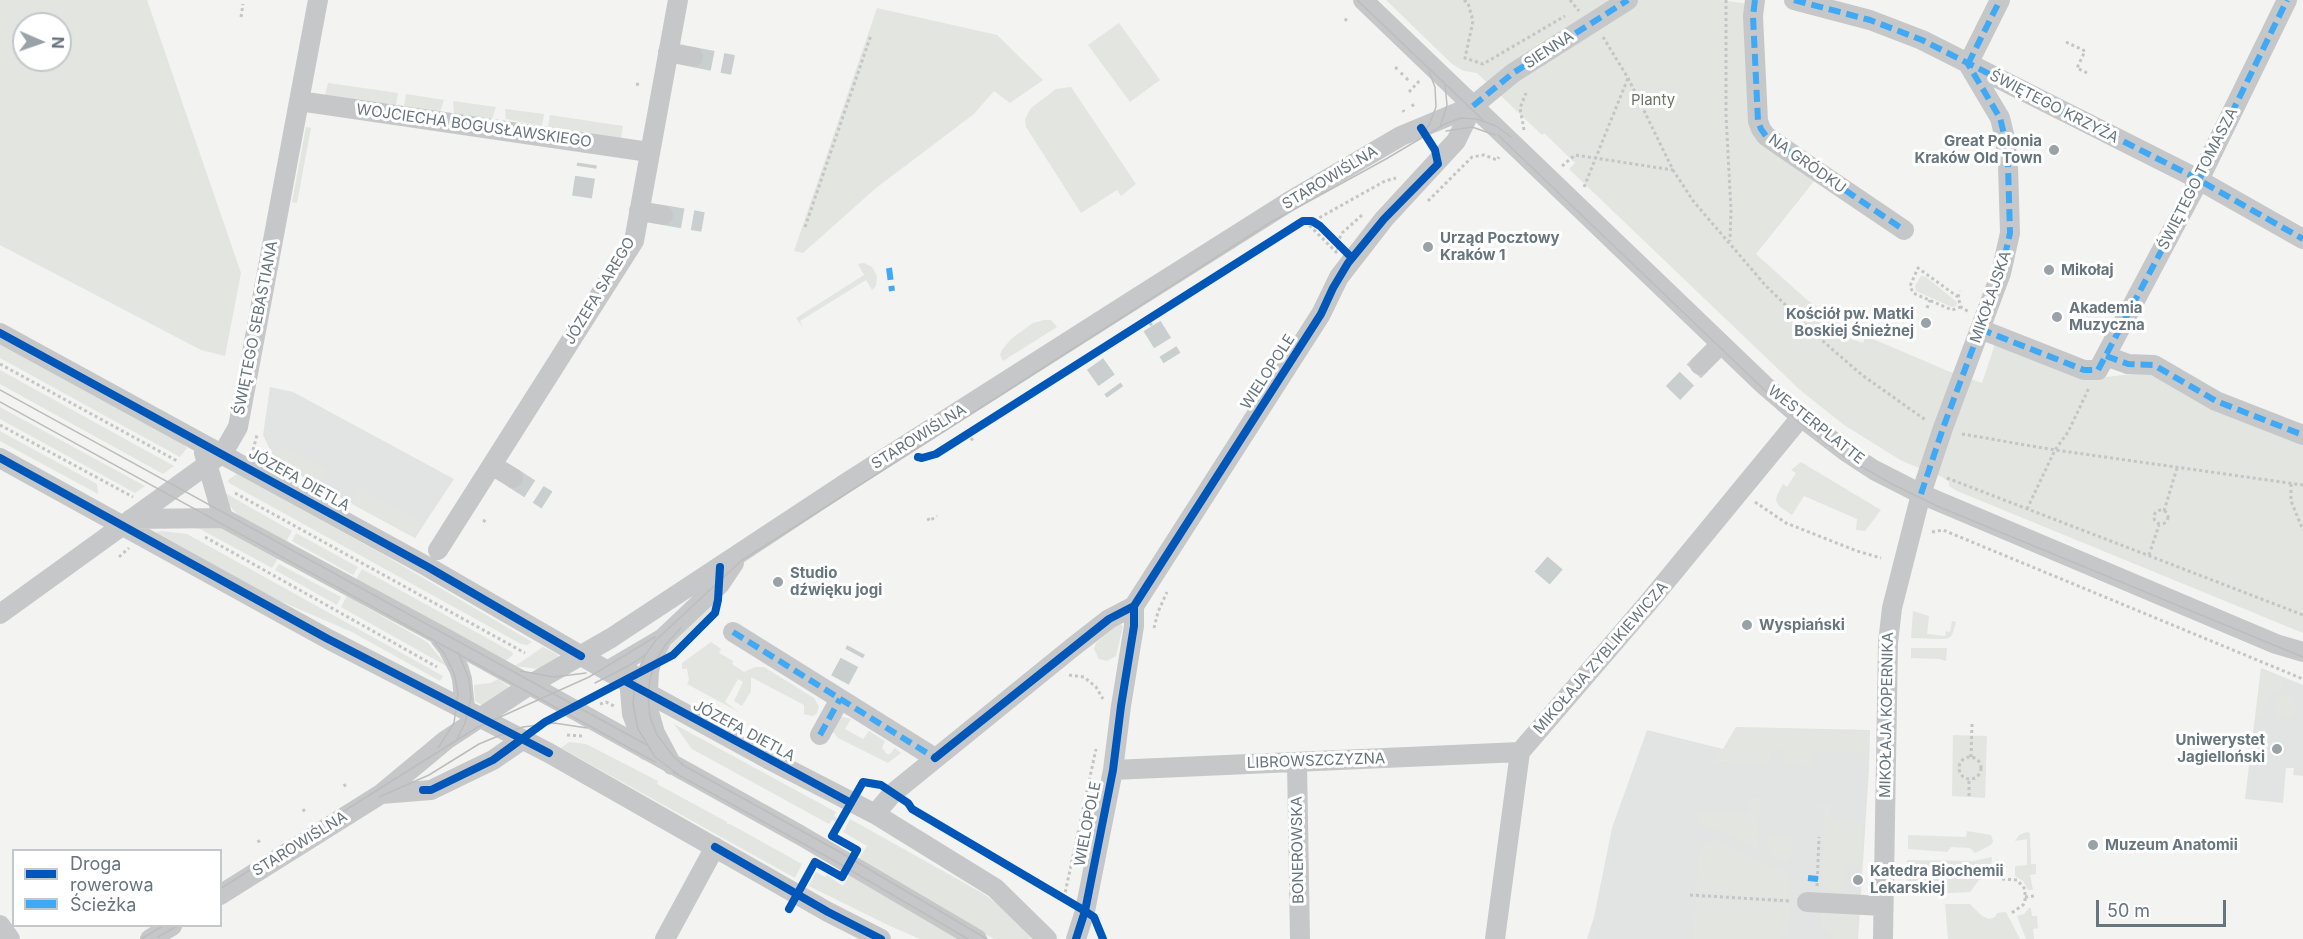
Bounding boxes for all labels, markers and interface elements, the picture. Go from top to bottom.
north arrow [12,12,72,72]
street label: SIENNA [1521,27,1577,73]
text: N [48,36,68,49]
street label: ŚWIĘTEGO KRZYŻA [1987,67,2121,147]
park label: Planty [1631,91,1675,109]
street label: WOJCIECHA BOGUSŁAWSKIEGO [355,101,593,151]
street label: ŚWIĘTEGO TOMASZA [2154,105,2242,253]
street label: NA GRÓDKU [1765,131,1849,197]
place label: Great Polonia Kraków Old Town [1914,132,2042,167]
street label: STAROWIŚLNA [1279,142,1381,214]
marker: Great Polonia Kraków Old Town [2047,143,2061,157]
place label: Urząd Pocztowy Kraków 1 [1440,229,1559,264]
street label: JÓZEFA SAREGO [561,234,639,348]
street label: ŚWIĘTEGO SEBASTIANA [230,239,282,417]
marker: Urząd Pocztowy Kraków 1 [1421,240,1435,254]
street label: MIKOŁAJSKA [1967,248,2015,346]
place label: Mikołaj [2061,261,2113,279]
marker: Mikołaj [2042,263,2056,277]
place label: Akademia Muzyczna [2069,299,2145,334]
place label: Kościół pw. Matki Boskiej Śnieżnej [1786,305,1914,340]
marker: Akademia Muzyczna [2050,310,2064,324]
marker: Kościół pw. Matki Boskiej Śnieżnej [1919,316,1933,330]
street label: WIELOPOLE [1237,331,1299,413]
street label: WESTERPLATTE [1764,382,1868,468]
street label: STAROWIŚLNA [868,401,970,473]
street label: JÓZEFA DIETLA [245,445,353,515]
place label: Studio dźwięku jogi [790,564,882,599]
marker: Studio dźwięku jogi [771,575,785,589]
street label: MIKOŁAJA ZYBLIKIEWICZA [1530,578,1672,738]
place label: Wyspiański [1759,616,1845,634]
marker: Wyspiański [1740,618,1754,632]
street label: MIKOŁAJA KOPERNIKA [1877,632,1897,798]
street label: JÓZEFA DIETLA [690,697,798,765]
place label: Uniwerystet Jagielloński [2176,731,2265,766]
marker: Uniwerystet Jagielloński [2270,742,2284,756]
street label: LIBROWSZCZYZNA [1247,750,1385,772]
street label: WIELOPOLE [1071,780,1105,868]
street label: BONEROWSKA [1288,796,1308,904]
street label: STAROWIŚLNA [249,808,351,880]
place label: Muzeum Anatomii [2105,836,2238,854]
marker: Muzeum Anatomii [2086,838,2100,852]
legend [12,849,222,927]
text: Droga rowerowa [70,853,154,895]
place label: Katedra Biochemii Lekarskiej [1870,862,2004,897]
marker: Katedra Biochemii Lekarskiej [1851,873,1865,887]
scale bar [2099,888,2230,926]
text: Ścieżka [70,894,136,915]
text: 50 m [2107,900,2150,921]

